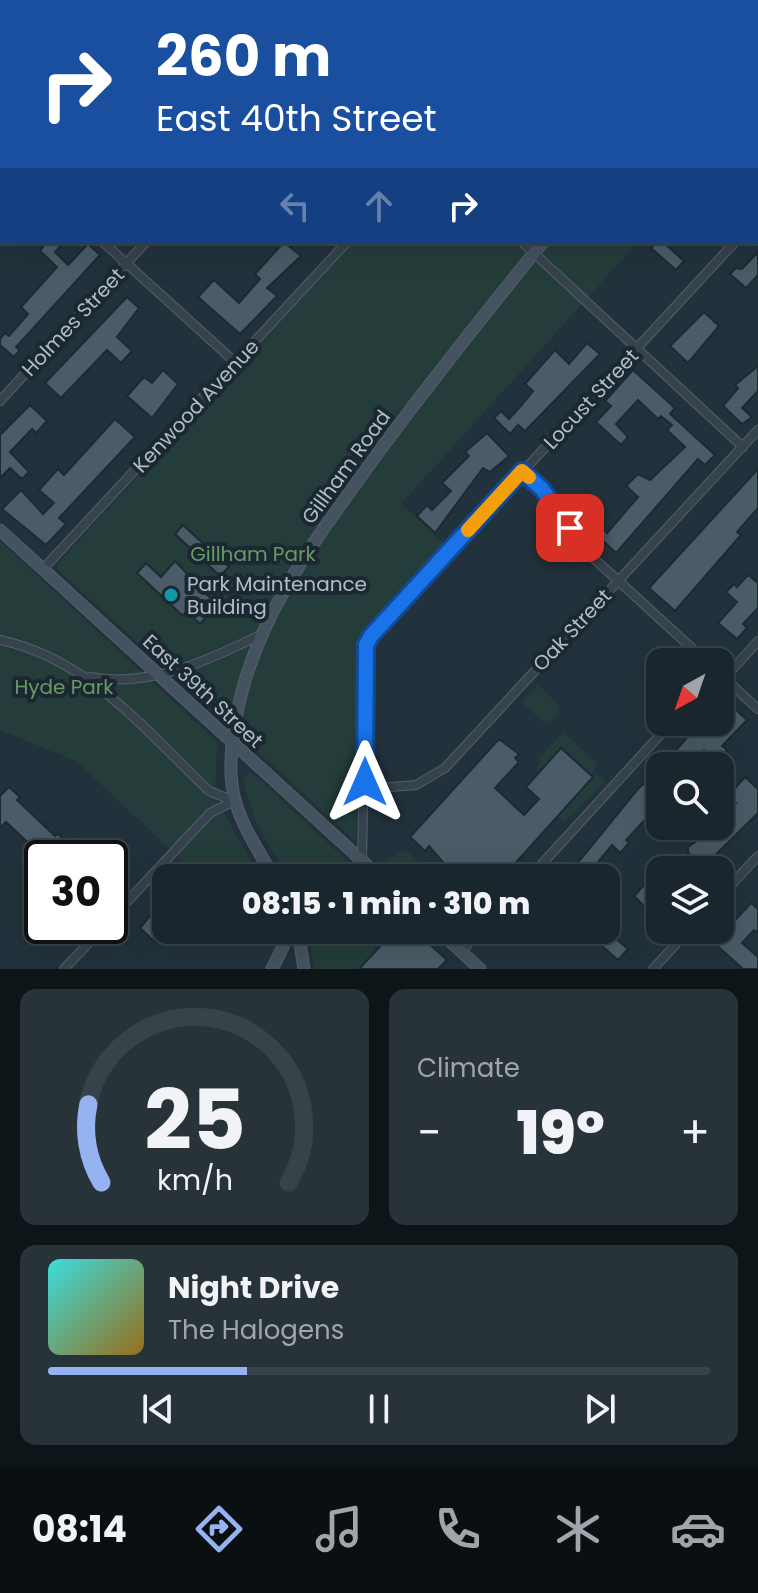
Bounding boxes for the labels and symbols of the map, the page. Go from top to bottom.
street label: Holmes Street [15,262,131,382]
street label: Kenwood Avenue [127,333,265,479]
street label: Locust Street [537,343,645,455]
street label: Gillham Road [295,404,397,530]
pin [536,494,604,562]
park label: Gillham Park [190,540,316,568]
place label: Park Maintenance Building [187,570,367,621]
street label: Oak Street [526,583,618,677]
marker: Park Maintenance Building [162,586,180,604]
street label: East 39th Street [137,628,269,754]
north arrow [646,648,734,736]
park label: Hyde Park [14,673,114,701]
position arrow [323,740,407,824]
speed limit sign: 30 [24,840,128,944]

